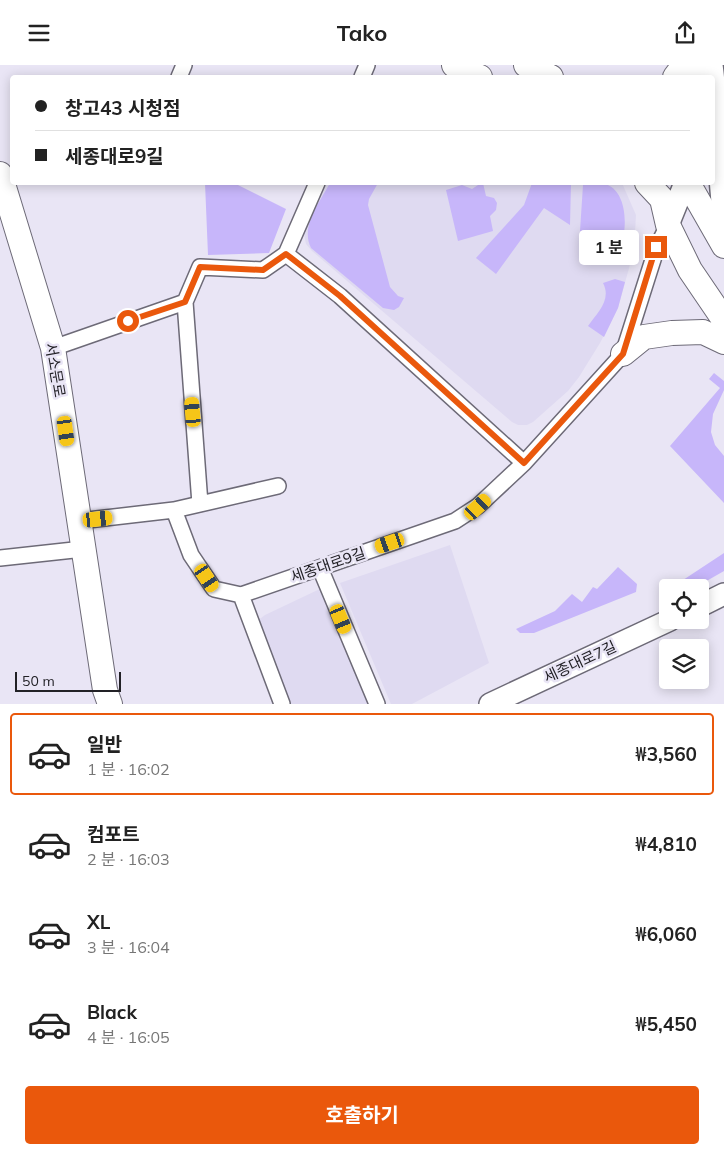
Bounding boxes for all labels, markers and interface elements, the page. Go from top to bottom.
icon: menu [25,19,53,47]
text: Tako [337,19,387,47]
icon: share [671,19,699,47]
text: 창고43 시청점 [65,96,180,120]
text: 세종대로9길 [65,144,164,168]
callout: 1 분 [578,229,638,265]
route end [645,236,667,258]
text: 1 분 [595,237,623,257]
route start [117,310,139,332]
street label: 서소문로 [41,341,70,399]
car [184,396,201,428]
car [56,415,75,447]
car [461,491,494,523]
car [82,510,113,528]
car [373,531,406,555]
street label: 세종대로9길 [288,543,368,586]
car [192,561,221,595]
map controls [659,579,709,689]
button: locate [659,579,709,629]
car [328,602,353,636]
street label: 세종대로7길 [540,636,619,687]
button: layers [659,639,709,689]
scale bar [15,669,121,692]
text: 50 m [22,672,55,690]
icon: car [27,732,72,777]
text: 일반 [87,732,122,756]
text: ₩3,560 [635,742,697,766]
text: 1 분 · 16:02 [87,759,170,779]
icon: car [27,822,72,867]
text: 컴포트 [87,822,139,846]
text: ₩4,810 [635,832,697,856]
text: 2 분 · 16:03 [87,849,170,869]
text: XL [87,910,110,934]
icon: car [27,912,72,957]
text: ₩6,060 [635,922,697,946]
text: 3 분 · 16:04 [87,937,170,957]
text: Black [87,1000,137,1024]
icon: car [27,1002,72,1047]
text: ₩5,450 [635,1012,697,1036]
text: 4 분 · 16:05 [87,1027,170,1047]
button: 호출하기 [25,1086,699,1144]

